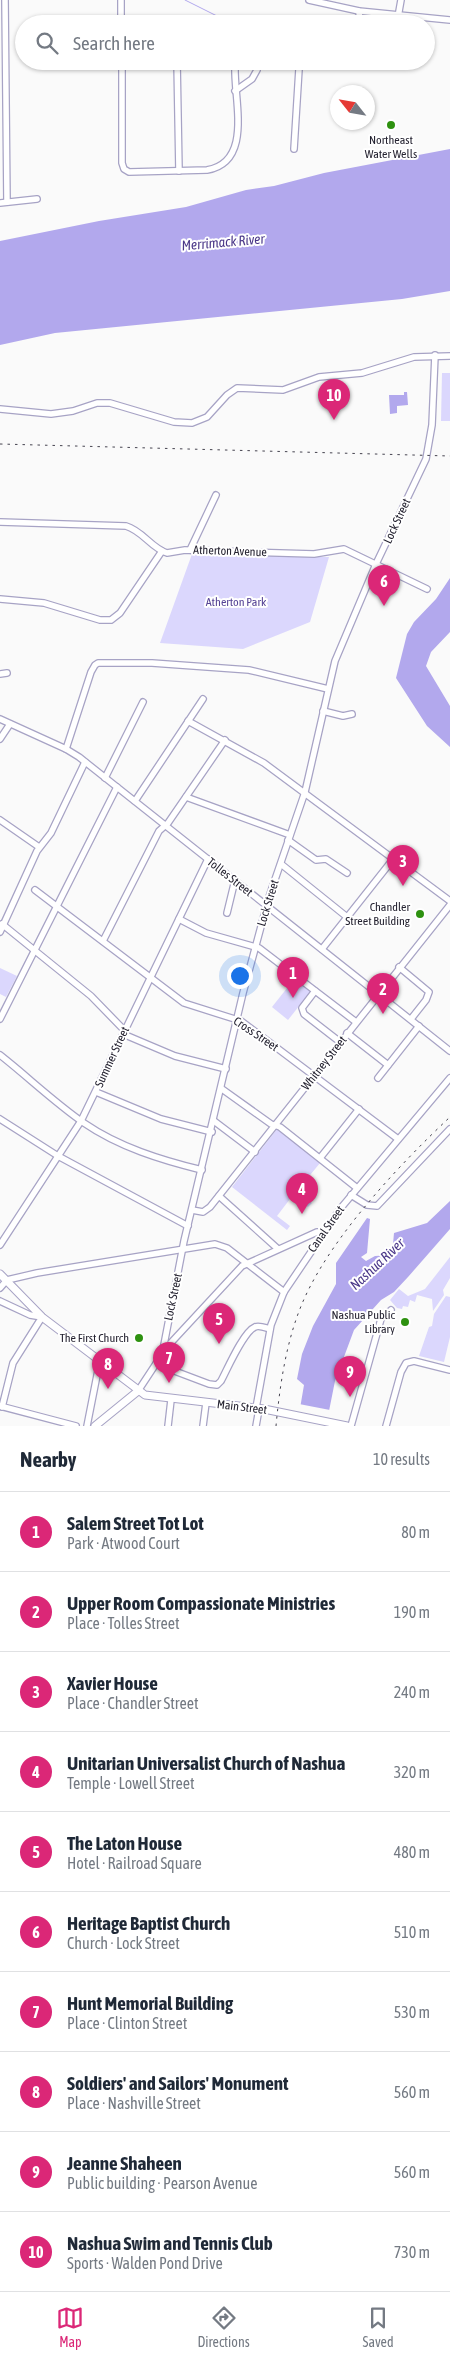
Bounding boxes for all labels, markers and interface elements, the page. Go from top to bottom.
search box [15,15,435,70]
icon: search [33,29,61,57]
text: Search here [73,32,155,54]
north arrow [330,85,375,130]
marker: Northeast Water Wells [385,119,397,131]
place label: Northeast Water Wells [365,133,417,161]
water label: Merrimack River [181,230,266,254]
pin: 10 [318,379,350,420]
street label: Lock Street [381,496,414,546]
street label: Atherton Avenue [193,543,267,559]
pin: 6 [368,565,400,606]
park label: Atherton Park [206,595,267,609]
pin: 3 [387,845,419,886]
street label: Tolles Street [204,855,256,899]
street label: Lock Street [254,877,282,928]
place label: Chandler Street Building [345,900,411,928]
marker: Chandler Street Building [414,908,426,920]
pin: 1 [277,957,309,998]
your location [227,963,253,989]
pin: 2 [367,973,399,1014]
street label: Cross Street [231,1014,282,1054]
street label: Summer Street [92,1024,132,1089]
street label: Whitney Street [299,1033,350,1093]
pin: 4 [286,1173,318,1214]
street label: Canal Street [305,1203,347,1255]
water label: Nashua River [347,1234,408,1293]
street label: Lock Street [161,1272,185,1322]
pin: 5 [203,1303,235,1344]
place label: Nashua Public Library [332,1308,396,1336]
marker: Nashua Public Library [399,1316,411,1328]
place label: The First Church [60,1331,129,1345]
marker: The First Church [133,1332,145,1344]
pin: 7 [153,1342,185,1383]
pin: 8 [92,1348,124,1389]
pin: 9 [334,1356,366,1397]
street label: Main Street [216,1397,268,1417]
text: Nearby [20,1447,76,1471]
text: 10 results [373,1450,430,1468]
text: Salem Street Tot Lot [67,1512,204,1534]
text: 1 [32,1523,40,1541]
text: 80 m [401,1523,430,1541]
text: Park · Atwood Court [67,1534,180,1552]
text: Upper Room Compassionate Ministries [67,1592,335,1614]
text: 2 [32,1603,40,1621]
text: 190 m [394,1603,430,1621]
text: Place · Tolles Street [67,1614,180,1632]
text: Xavier House [67,1672,158,1694]
text: 3 [32,1683,40,1701]
text: 240 m [394,1683,430,1701]
text: Place · Chandler Street [67,1694,199,1712]
text: Unitarian Universalist Church of Nashua [67,1752,345,1774]
text: 4 [32,1763,40,1781]
text: 320 m [394,1763,430,1781]
text: Temple · Lowell Street [67,1774,195,1792]
text: The Laton House [67,1832,182,1854]
text: 5 [32,1843,40,1861]
text: 480 m [394,1843,430,1861]
text: Hotel · Railroad Square [67,1854,202,1872]
text: Heritage Baptist Church [67,1912,230,1934]
text: 6 [32,1923,40,1941]
text: 510 m [394,1923,430,1941]
text: Church · Lock Street [67,1934,180,1952]
text: Hunt Memorial Building [67,1992,233,2014]
text: 7 [32,2003,40,2021]
text: 530 m [394,2003,430,2021]
text: Place · Clinton Street [67,2014,187,2032]
text: Soldiers' and Sailors' Monument [67,2072,288,2094]
text: 8 [32,2083,40,2101]
text: 560 m [394,2083,430,2101]
text: Place · Nashville Street [67,2094,201,2112]
text: Jeanne Shaheen [67,2152,182,2174]
text: 9 [32,2163,40,2181]
text: 560 m [394,2163,430,2181]
text: Public building · Pearson Avenue [67,2174,257,2192]
text: Nashua Swim and Tennis Club [67,2232,273,2254]
text: 10 [28,2243,44,2261]
text: 730 m [394,2243,430,2261]
text: Sports · Walden Pond Drive [67,2254,223,2272]
tab: Map [56,2304,84,2350]
tab: Directions [197,2304,250,2350]
tab: Saved [363,2304,394,2350]

